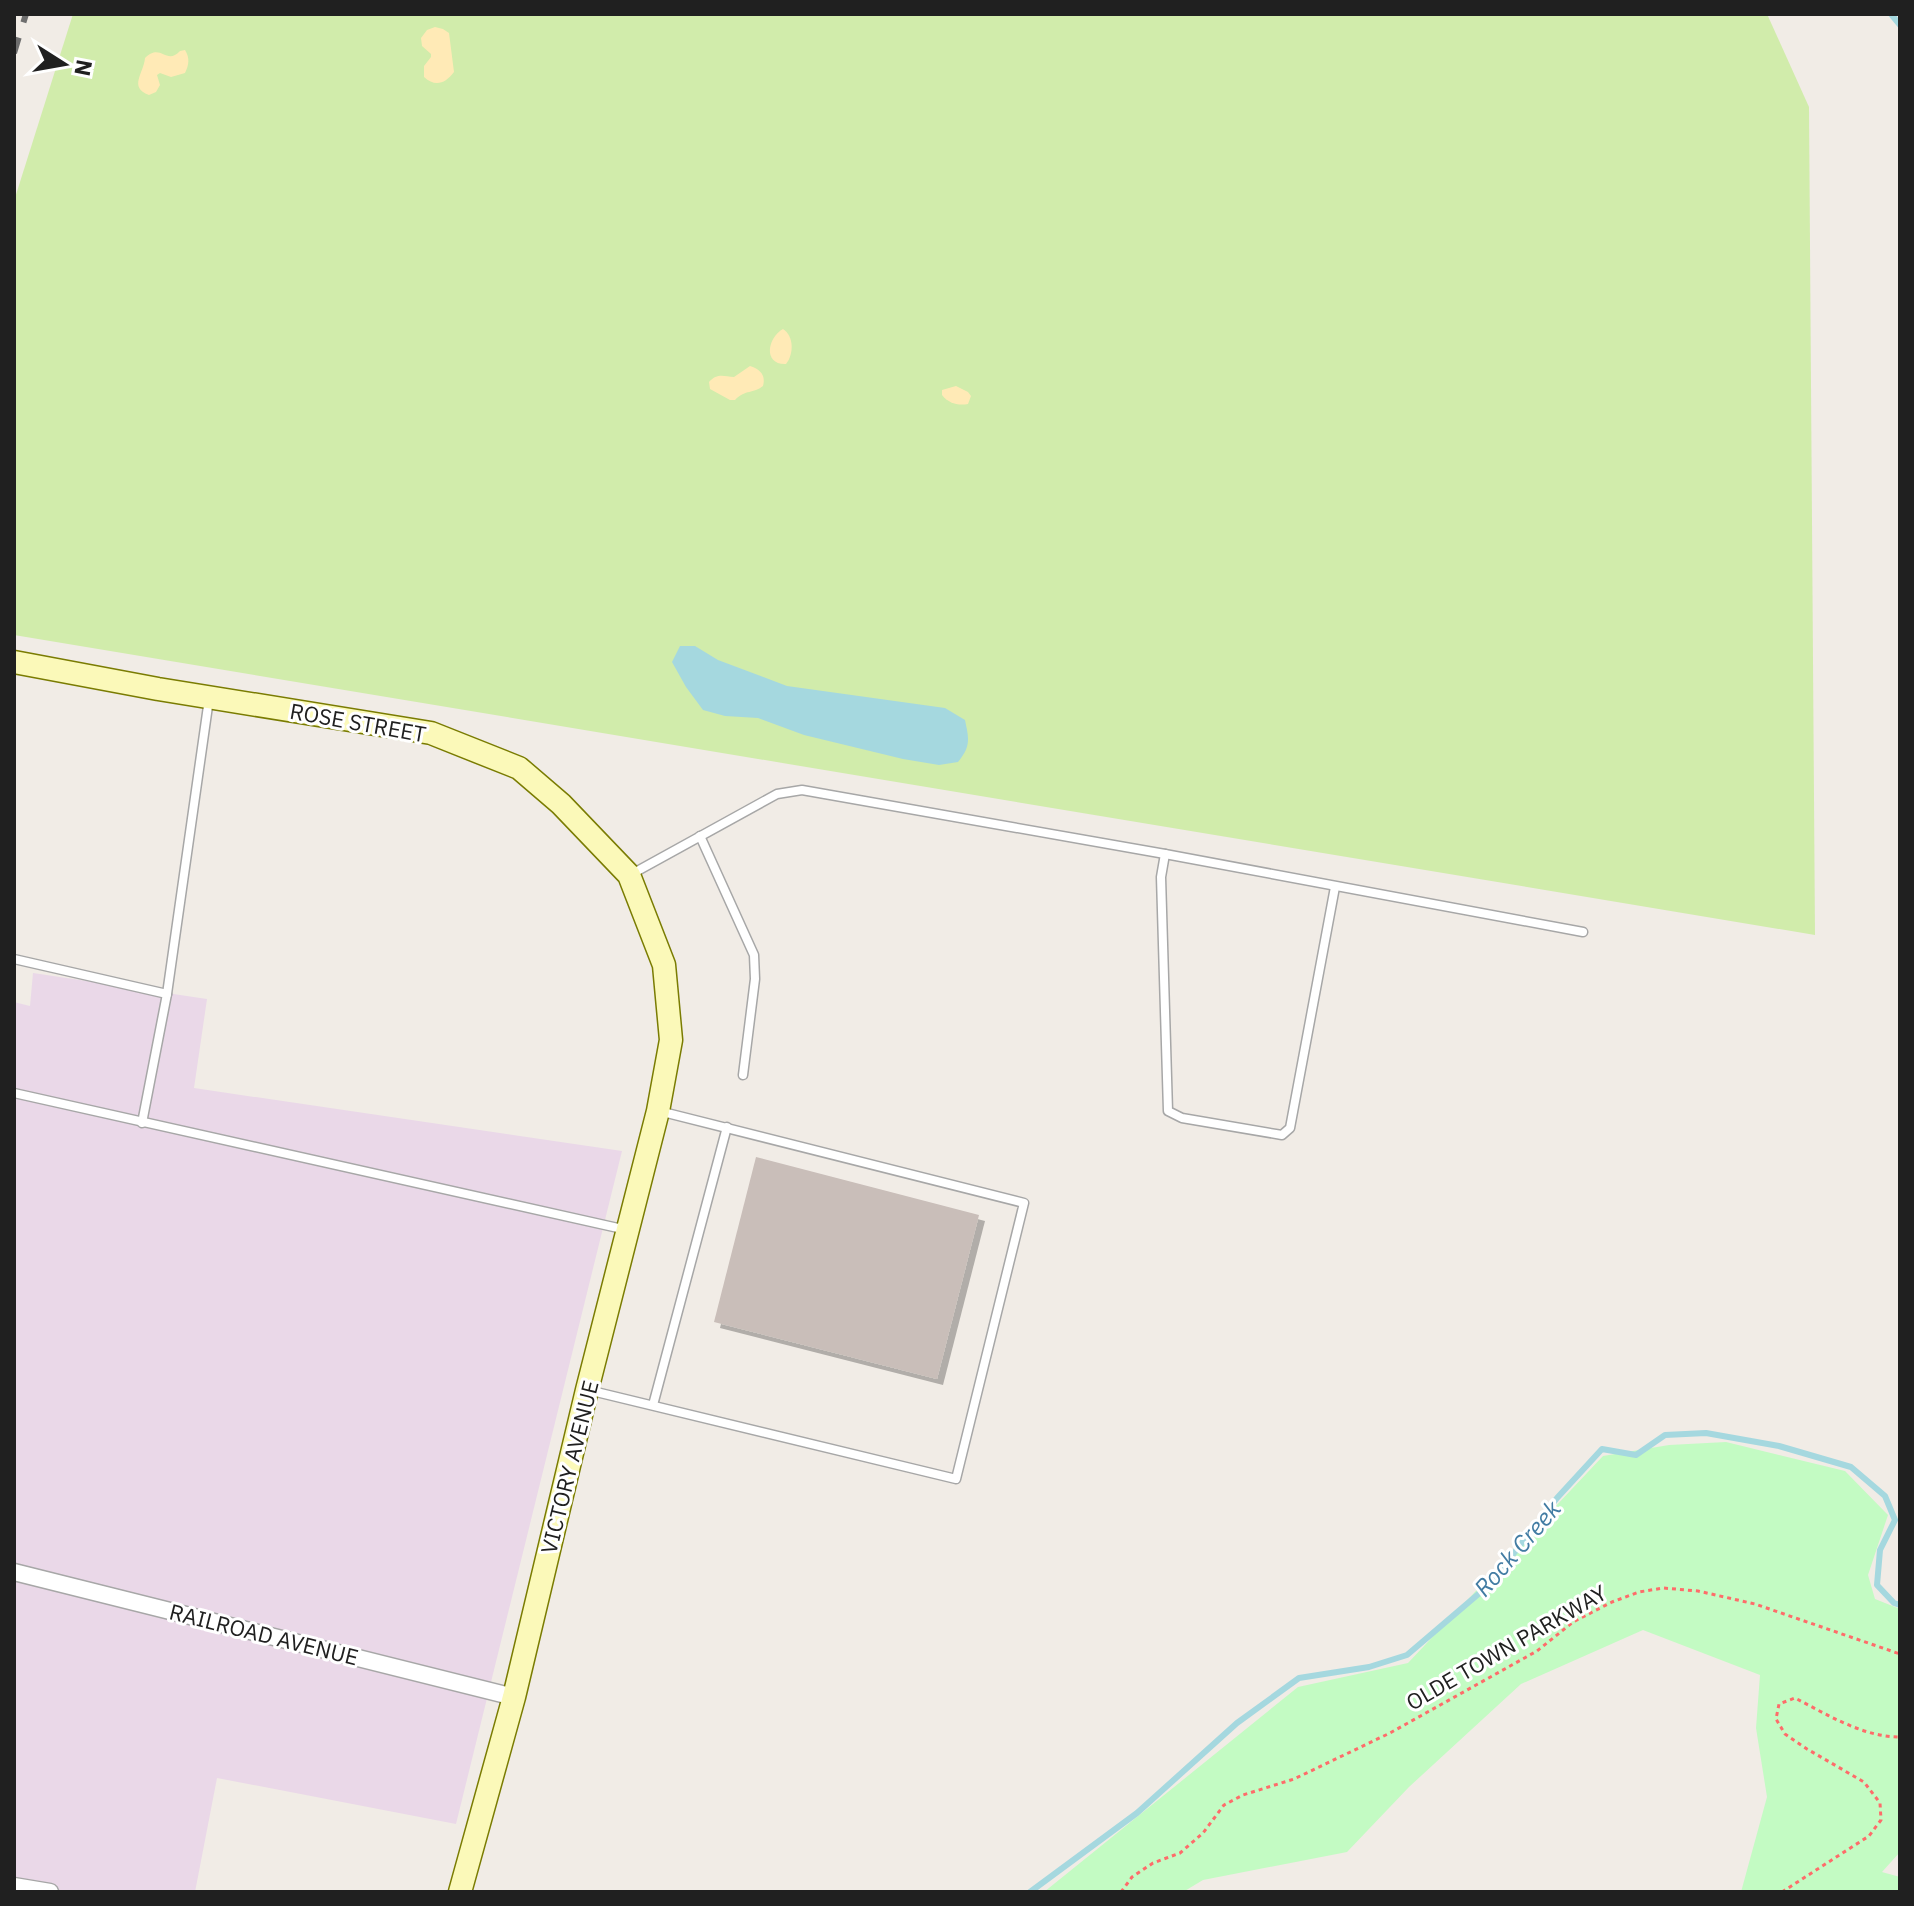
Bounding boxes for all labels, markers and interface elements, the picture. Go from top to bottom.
north arrow [24,24,104,104]
text: N [68,57,100,79]
street label: ROSE STREET [288,696,429,748]
street label: VICTORY AVENUE [533,1377,605,1557]
water label: Rock Creek [1466,1493,1568,1603]
street label: OLDE TOWN PARKWAY [1400,1578,1612,1716]
street label: RAILROAD AVENUE [166,1596,362,1672]

